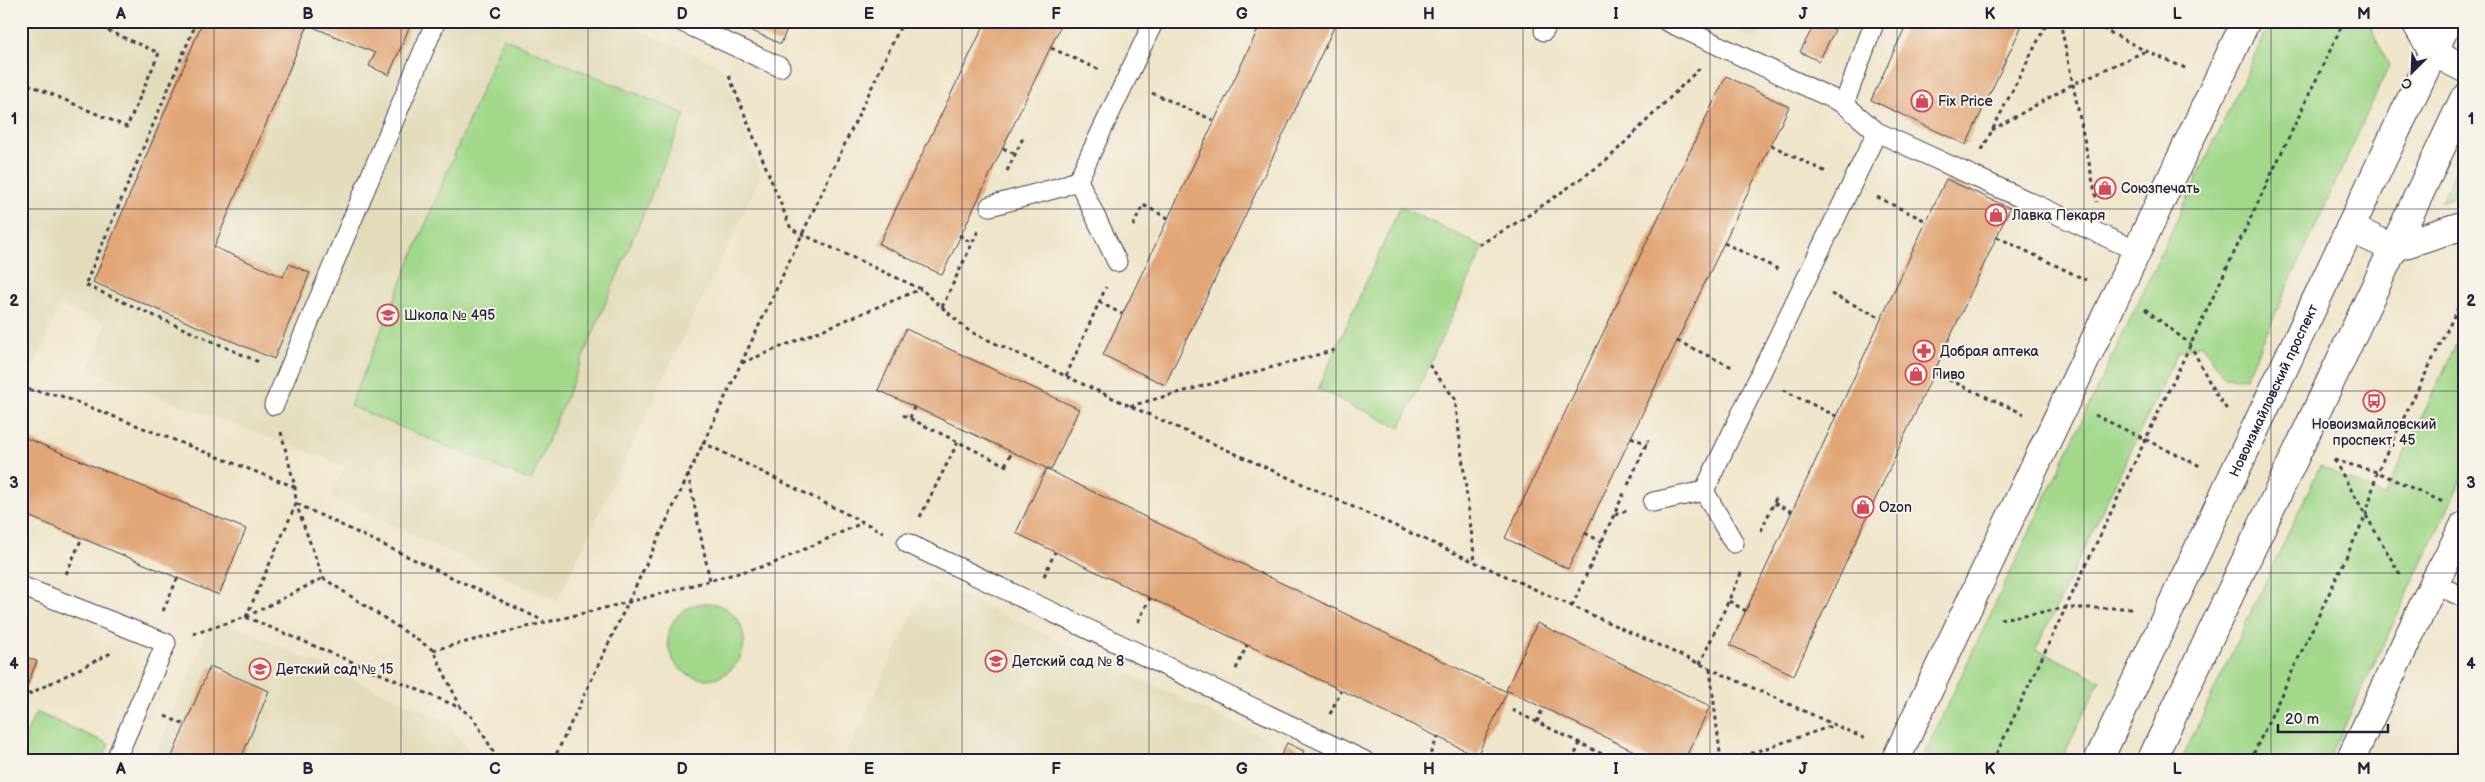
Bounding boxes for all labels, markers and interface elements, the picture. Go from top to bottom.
text: A [115,5,126,24]
text: B [302,5,314,24]
text: C [489,5,501,24]
text: D [676,5,688,24]
text: E [864,5,874,24]
text: F [1051,5,1061,24]
text: G [1236,5,1248,24]
text: H [1423,5,1435,24]
text: I [1613,5,1619,24]
text: J [1799,5,1808,24]
text: K [1985,5,1996,24]
text: L [2172,5,2182,24]
text: M [2357,5,2371,24]
north arrow [2388,48,2438,98]
text: С [2399,74,2415,93]
shop icon: Fix Price [1910,89,1934,113]
place label: Fix Price [1938,93,1993,110]
text: 1 [11,110,17,129]
text: 1 [2468,110,2474,129]
shop icon: Союзпечать [2093,176,2117,200]
place label: Союзпечать [2121,180,2200,197]
shop icon: Лавка Пекаря [1984,203,2008,227]
place label: Лавка Пекаря [2011,207,2105,224]
text: 2 [9,292,19,311]
text: 2 [2466,292,2476,311]
street label: Новоизмайловский проспект [2225,301,2322,479]
school or university icon: Школа № 495 [376,303,400,327]
place label: Школа № 495 [404,307,495,324]
pharmacy icon: Добрая аптека [1912,339,1936,363]
place label: Добрая аптека [1940,343,2040,360]
shop icon: Пиво [1904,362,1928,386]
place label: Пиво [1932,366,1965,383]
bus stop icon: Новоизмайловский проспект, 45 [2362,389,2386,413]
place label: Новоизмайловский проспект, 45 [2311,416,2437,449]
text: 3 [9,474,19,493]
text: 3 [2466,474,2476,493]
shop icon: Ozon [1851,495,1875,519]
place label: Ozon [1879,499,1912,516]
school or university icon: Детский сад № 8 [984,649,1008,673]
place label: Детский сад № 8 [1012,653,1124,670]
text: 4 [9,655,19,674]
text: 4 [2466,655,2476,674]
school or university icon: Детский сад № 15 [248,657,272,681]
place label: Детский сад № 15 [276,661,394,678]
scale bar [2278,702,2388,734]
text: 20 m [2285,710,2319,729]
text: A [115,760,126,779]
text: B [302,760,314,779]
text: C [489,760,501,779]
text: D [676,760,688,779]
text: E [864,760,874,779]
text: F [1051,760,1061,779]
text: G [1236,760,1248,779]
text: H [1423,760,1435,779]
text: I [1613,760,1619,779]
text: J [1799,760,1808,779]
text: K [1985,760,1996,779]
text: L [2172,760,2182,779]
text: M [2357,760,2371,779]

